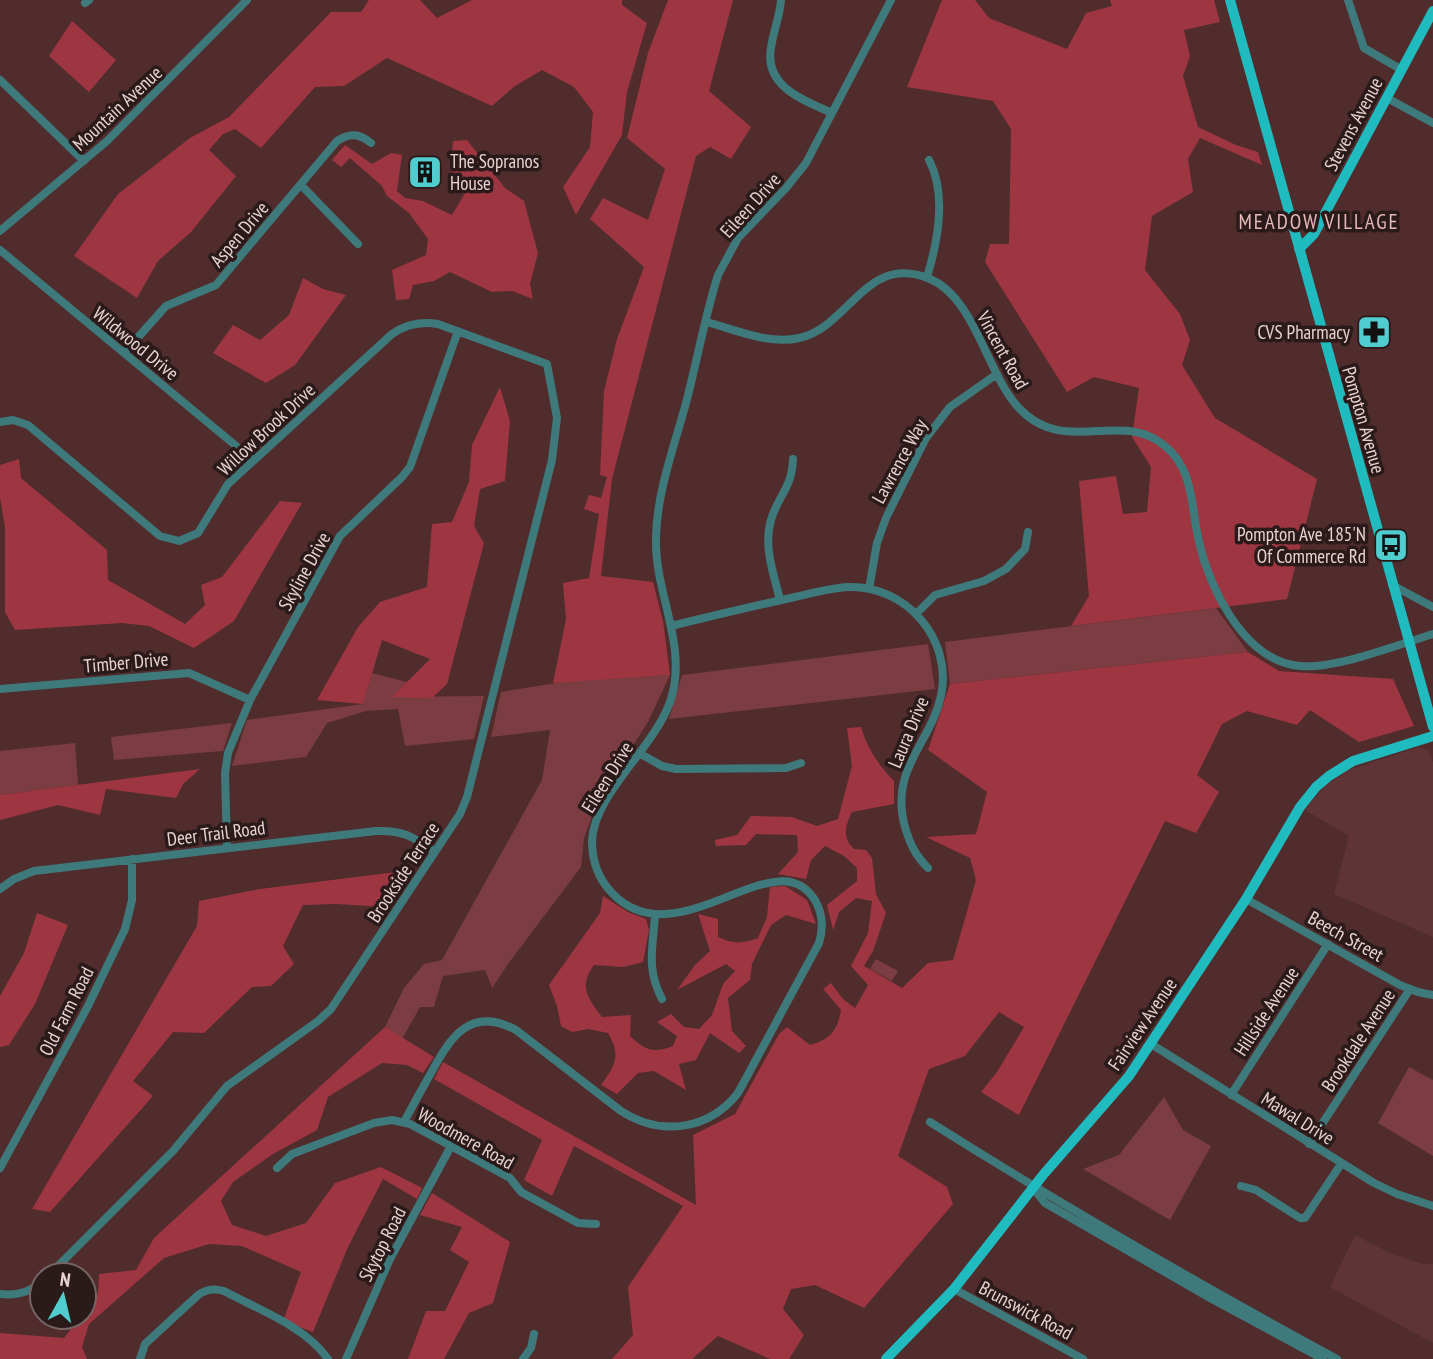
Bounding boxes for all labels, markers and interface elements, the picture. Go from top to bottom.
street label: Mountain Avenue [67,60,167,156]
street label: Stevens Avenue [1318,73,1388,175]
place label: The Sopranos House [450,149,539,195]
building icon: The Sopranos House [406,153,444,191]
street label: Eileen Drive [715,167,785,242]
street label: Aspen Drive [205,196,273,272]
district label: MEADOW VILLAGE [1238,208,1400,235]
street label: Wildwood Drive [88,301,184,385]
street label: Vincent Road [971,306,1034,393]
pharmacy icon: CVS Pharmacy [1355,313,1393,351]
place label: CVS Pharmacy [1257,320,1351,344]
street label: Pompton Avenue [1337,364,1391,476]
street label: Willow Brook Drive [212,378,320,480]
street label: Lawrence Way [866,414,932,507]
place label: Pompton Ave 185'N Of Commerce Rd [1237,522,1366,568]
bus stop icon: Pompton Ave 185'N Of Commerce Rd [1372,526,1410,564]
street label: Skyline Drive [273,527,335,614]
street label: Timber Drive [83,646,169,678]
street label: Laura Drive [882,693,934,771]
street label: Eileen Drive [576,737,638,817]
street label: Deer Trail Road [165,815,267,851]
street label: Brookside Terrace [362,817,444,927]
street label: Beech Street [1304,905,1389,967]
street label: Hillside Avenue [1228,962,1304,1060]
street label: Old Farm Road [33,963,99,1059]
street label: Fairview Avenue [1102,973,1182,1075]
street label: Brookdale Avenue [1316,984,1400,1096]
street label: Mawal Drive [1257,1086,1339,1150]
street label: Woodmere Road [414,1102,518,1174]
street label: Skytop Road [353,1203,411,1285]
north arrow [28,1261,98,1331]
text: N [59,1267,72,1292]
street label: Brunswick Road [975,1275,1077,1345]

